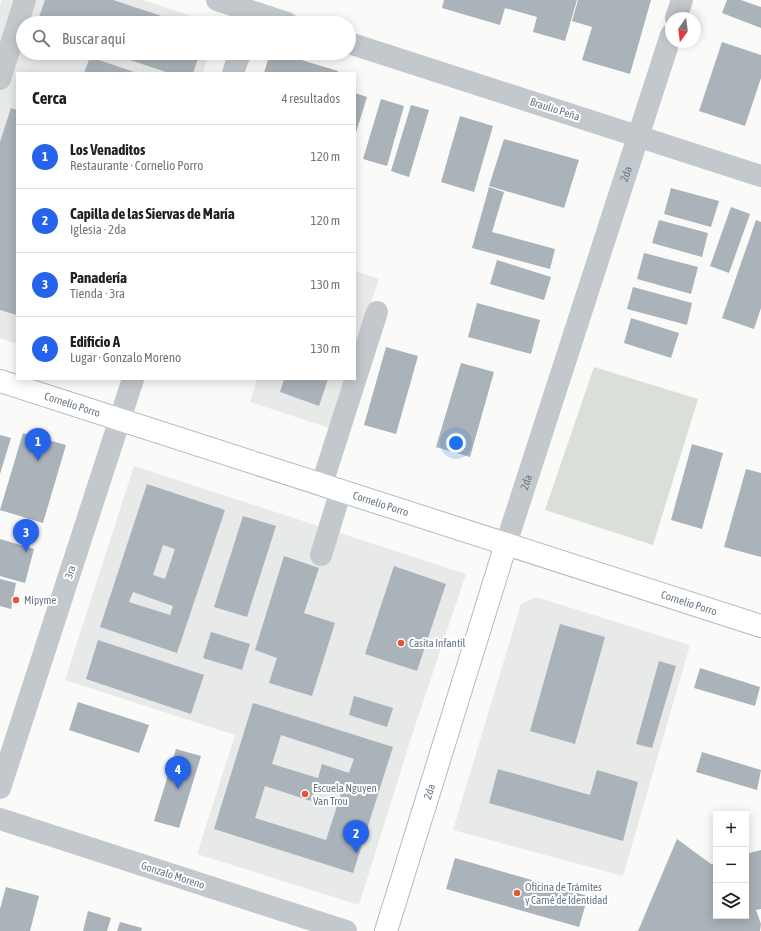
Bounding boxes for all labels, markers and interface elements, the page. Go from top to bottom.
north arrow [665,12,701,48]
search box [16,16,356,60]
icon: search [30,27,52,49]
text: Buscar aquí [62,30,125,47]
text: Cerca [32,88,67,108]
text: 4 resultados [281,91,340,106]
street label: Braulio Peña [529,95,581,123]
text: Los Venaditos [70,141,145,158]
text: 1 [42,149,48,164]
text: 120 m [311,149,340,164]
text: Restaurante · Cornelio Porro [70,158,203,173]
street label: 2da [618,165,634,183]
text: Capilla de las Siervas de María [70,205,235,222]
text: 2 [42,213,48,228]
text: 120 m [311,213,340,228]
text: Iglesia · 2da [70,222,126,237]
text: Panadería [70,269,127,286]
text: 3 [42,277,48,292]
text: 130 m [311,277,340,292]
text: Tienda · 3ra [70,286,125,301]
text: Edificio A [70,333,120,350]
text: 4 [42,341,48,356]
text: 130 m [311,341,340,356]
text: Lugar · Gonzalo Moreno [70,350,181,365]
street label: Cornelio Porro [43,390,102,419]
pin: 1 [25,428,51,461]
your location [446,433,466,453]
street label: 2da [518,473,534,491]
street label: Cornelio Porro [351,489,410,518]
pin: 3 [13,519,39,552]
street label: 3ra [62,564,78,580]
street label: Cornelio Porro [660,588,719,617]
place label: Mipyme [24,594,56,606]
marker: Mipyme [11,595,21,605]
place label: Casita Infantil [409,637,466,649]
marker: Casita Infantil [396,638,406,648]
pin: 4 [165,756,191,789]
place label: Escuela Nguyen Van Trou [313,782,377,807]
street label: 2da [421,782,437,801]
marker: Escuela Nguyen Van Trou [300,789,310,799]
map controls [713,811,749,919]
button: + [713,811,749,847]
pin: 2 [343,820,369,853]
button: − [713,847,749,883]
street label: Gonzalo Moreno [140,859,206,891]
place label: Oficina de Trámites y Carné de Identidad [525,881,608,906]
button: layers [713,883,749,919]
marker: Oficina de Trámites y Carné de Identidad [512,888,522,898]

